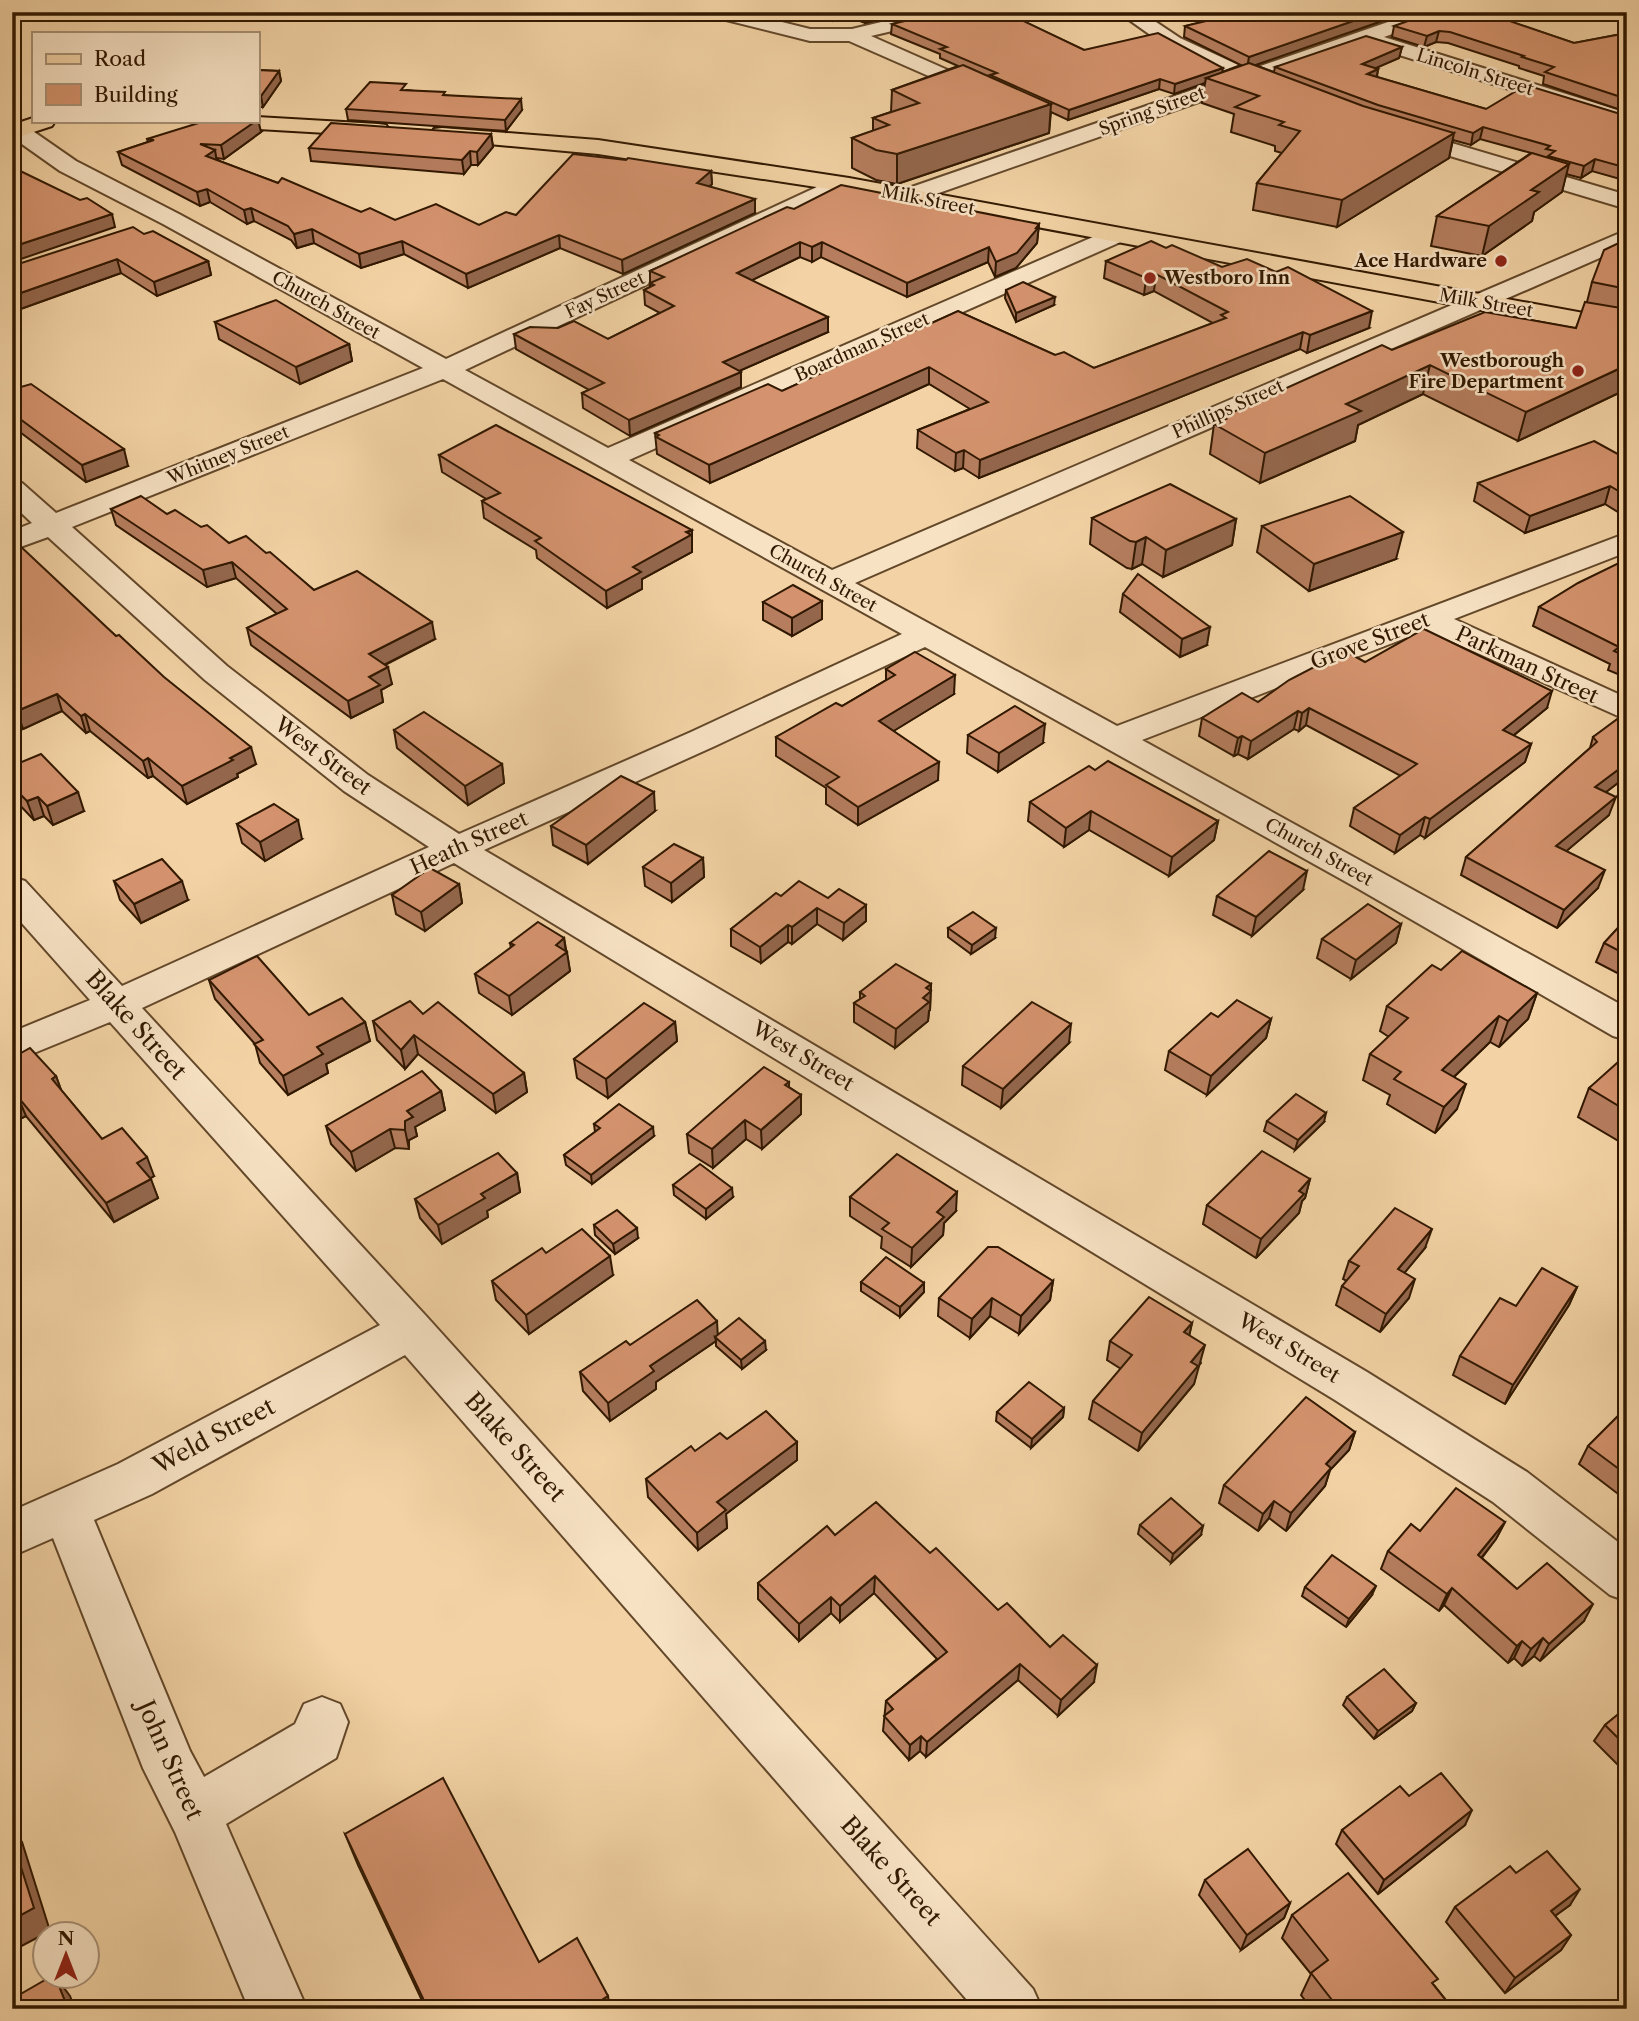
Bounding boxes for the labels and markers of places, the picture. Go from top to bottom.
place label: Ace Hardware [1354,250,1487,272]
marker: Ace Hardware [1493,253,1509,269]
place label: Westboro Inn [1163,267,1291,289]
marker: Westboro Inn [1142,270,1158,286]
place label: Westborough Fire Department [1408,350,1565,393]
marker: Westborough Fire Department [1570,363,1586,379]

